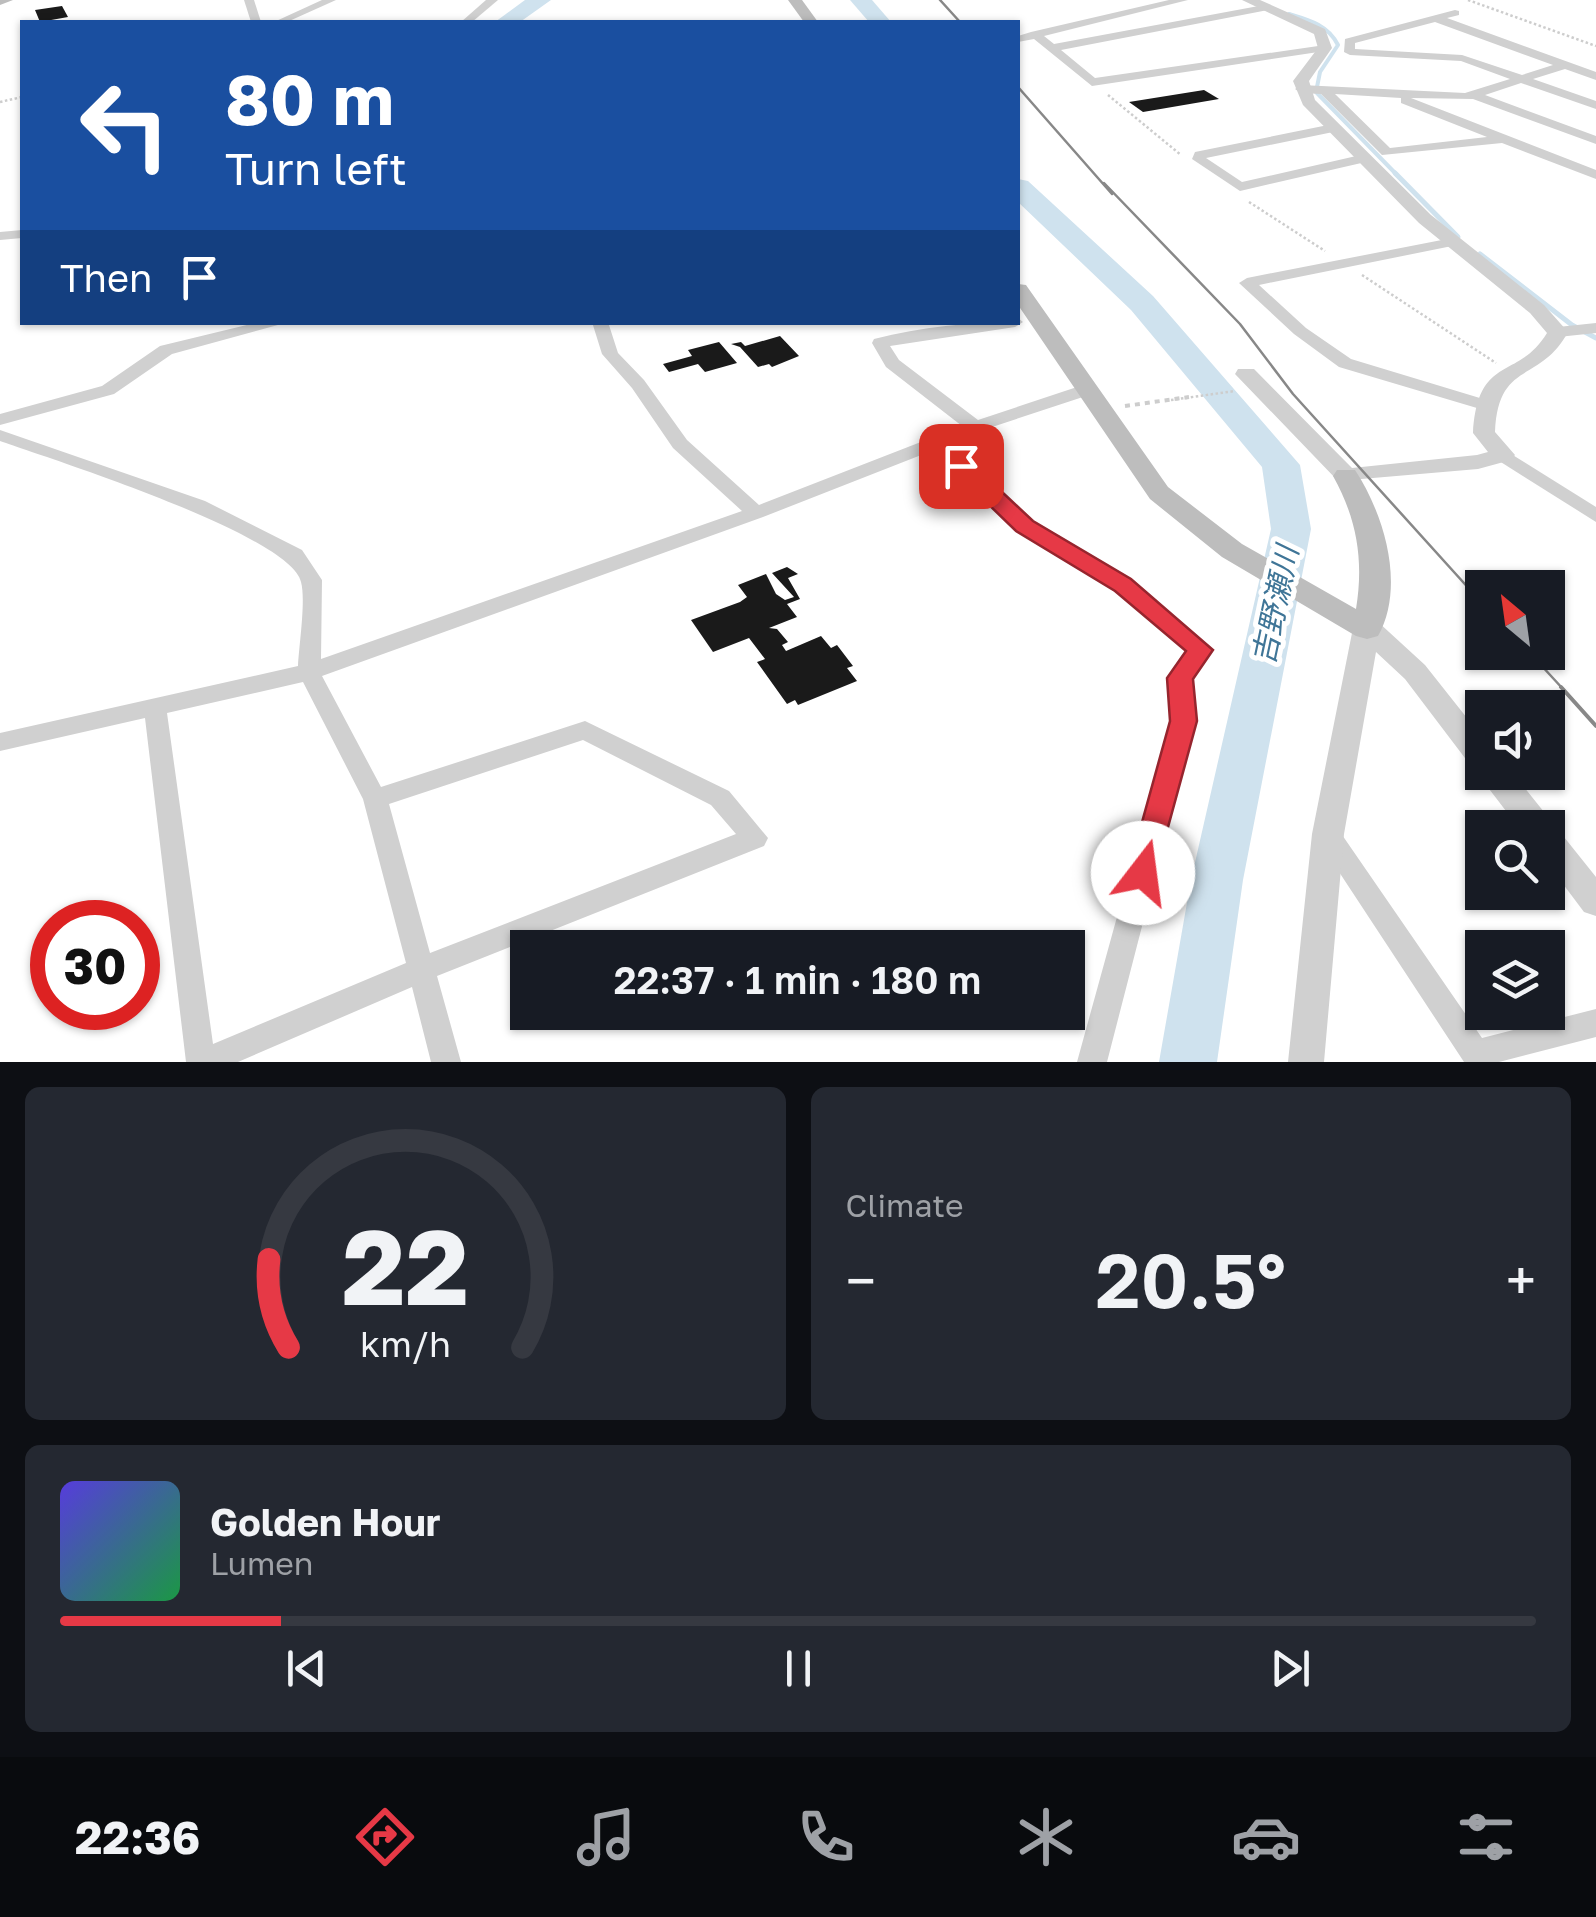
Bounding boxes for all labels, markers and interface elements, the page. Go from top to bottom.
text: 80 m [225,56,394,140]
icon: left [60,60,190,190]
text: Turn left [225,141,407,195]
icon: arrive [172,250,227,305]
text: Then [60,255,152,300]
pin [919,424,1004,509]
icon: arrive [934,439,989,494]
water label: 吉野瀬川 [1245,540,1306,667]
north arrow [1465,570,1565,670]
map controls [1465,570,1565,1030]
button: sound [1465,690,1565,790]
button: search [1465,810,1565,910]
position arrow [1091,821,1195,925]
speed limit sign: 30 [30,900,160,1030]
button: layers [1465,930,1565,1030]
text: 22:37 · 1 min · 180 m [614,957,981,1002]
text: Climate [846,1186,964,1224]
text: 22 [342,1203,469,1328]
text: 20.5° [1096,1234,1286,1325]
text: − [846,1247,876,1313]
text: + [1506,1247,1536,1313]
text: km/h [360,1322,451,1365]
text: Golden Hour [210,1499,441,1544]
text: Lumen [210,1544,314,1582]
icon: previous [279,1641,334,1696]
icon: pause [771,1641,826,1696]
icon: next [1263,1641,1318,1696]
icon: directions [350,1802,420,1872]
icon: music [571,1802,641,1872]
icon: phone [791,1802,861,1872]
icon: climate [1011,1802,1081,1872]
icon: car [1231,1802,1301,1872]
icon: filters [1451,1802,1521,1872]
text: 22:36 [75,1810,200,1864]

